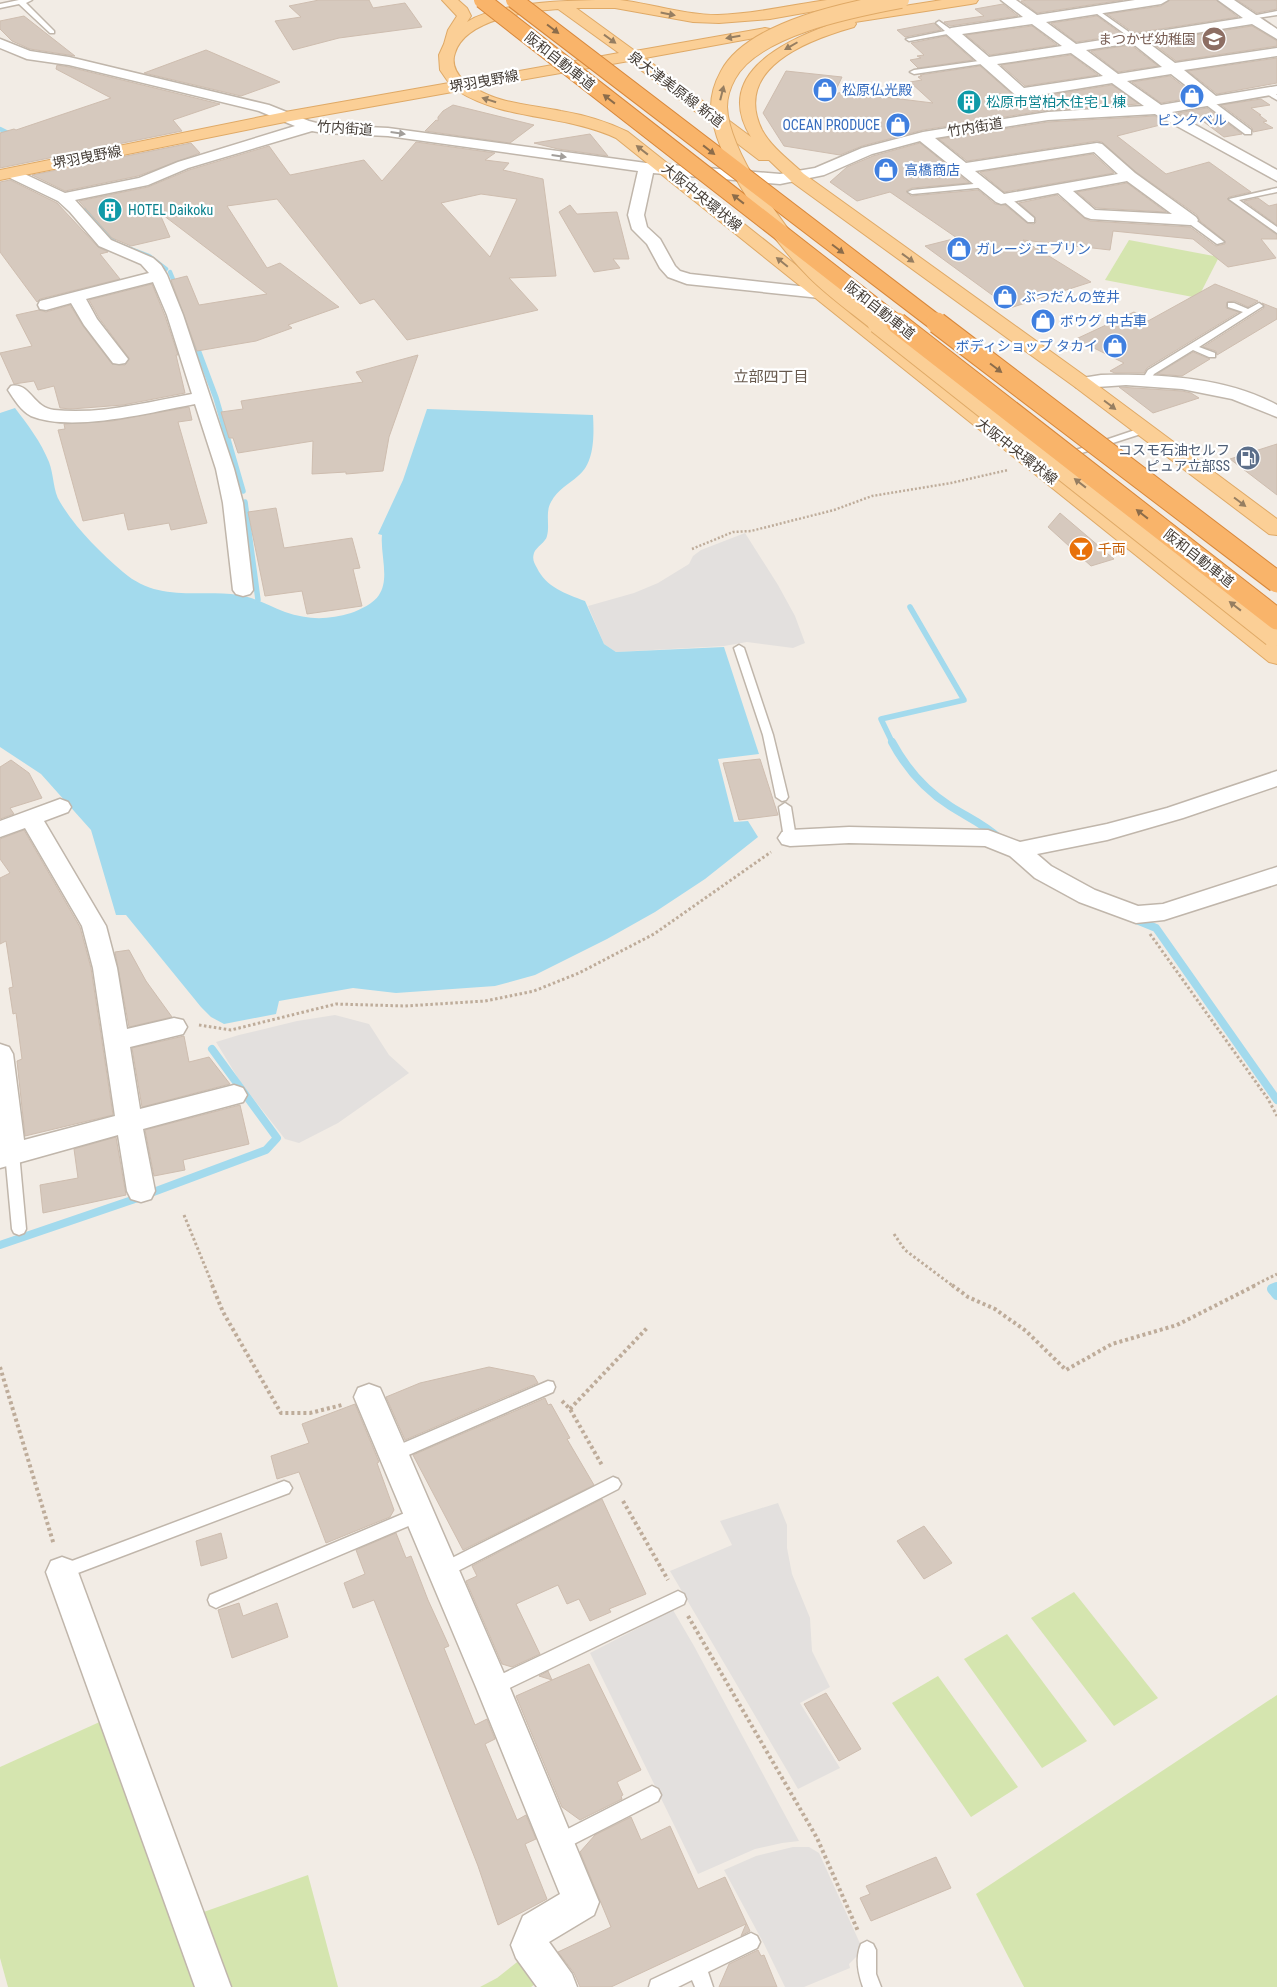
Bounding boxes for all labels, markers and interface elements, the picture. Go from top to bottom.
one-way arrow [661,10,676,18]
one-way arrow [546,24,559,35]
school or university icon: まつかぜ幼稚園 [1201,26,1227,52]
street label: 阪和自動車道 [522,29,598,93]
place label: まつかぜ幼稚園 [1098,31,1196,47]
one-way arrow [603,34,616,44]
one-way arrow [725,34,741,42]
one-way arrow [785,41,798,50]
street label: 泉大津美原線 新道 [625,48,727,130]
street label: 堺羽曳野線 [448,67,520,95]
shop icon: 松原仏光殿 [812,77,838,103]
place label: 松原仏光殿 [842,82,912,98]
shop icon: ピンクベル [1179,83,1205,109]
one-way arrow [718,85,726,101]
building icon: 松原市営柏木住宅１棟 [956,89,982,115]
one-way arrow [603,94,616,105]
place label: 松原市営柏木住宅１棟 [986,94,1126,110]
one-way arrow [482,95,497,103]
shop icon: OCEAN PRODUCE [885,112,911,138]
place label: ピンクベル [1157,112,1227,128]
street label: 竹内街道 [946,115,1004,139]
place label: OCEAN PRODUCE [782,117,880,133]
street label: 竹内街道 [317,118,373,138]
one-way arrow [391,129,407,137]
street label: 堺羽曳野線 [51,142,123,172]
one-way arrow [636,144,649,155]
one-way arrow [702,144,715,155]
one-way arrow [552,152,568,160]
shop icon: 高橋商店 [873,157,899,183]
street label: 大阪中央環状線 [659,160,745,234]
place label: 高橋商店 [904,162,960,178]
one-way arrow [731,194,745,204]
building icon: HOTEL Daikoku [97,197,123,223]
place label: HOTEL Daikoku [128,202,213,218]
shop icon: ガレージ エブリン [946,236,972,262]
place label: ガレージ エブリン [976,241,1091,257]
one-way arrow [831,244,845,254]
one-way arrow [901,253,914,263]
one-way arrow [776,257,789,268]
street label: 阪和自動車道 [842,278,918,342]
shop icon: ぶつだんの笠井 [992,284,1018,310]
place label: ぶつだんの笠井 [1022,289,1120,305]
shop icon: ボウグ 中古車 [1030,308,1056,334]
place label: ボウグ 中古車 [1060,313,1147,329]
shop icon: ボディショップ タカイ [1102,333,1128,359]
place label: ボディショップ タカイ [956,338,1098,354]
one-way arrow [989,363,1003,373]
district label: 立部四丁目 [733,368,809,386]
one-way arrow [1103,399,1116,410]
street label: 大阪中央環状線 [973,415,1061,487]
place label: コスモ石油セルフ ピュア立部SS [1118,442,1230,474]
fuel station icon: コスモ石油セルフ ピュア立部SS [1235,445,1261,471]
one-way arrow [1074,478,1087,489]
one-way arrow [1233,496,1246,507]
one-way arrow [1135,509,1149,519]
street label: 阪和自動車道 [1161,526,1237,590]
bar icon: 千両 [1068,536,1094,562]
place label: 千両 [1098,541,1126,557]
one-way arrow [1228,601,1242,611]

